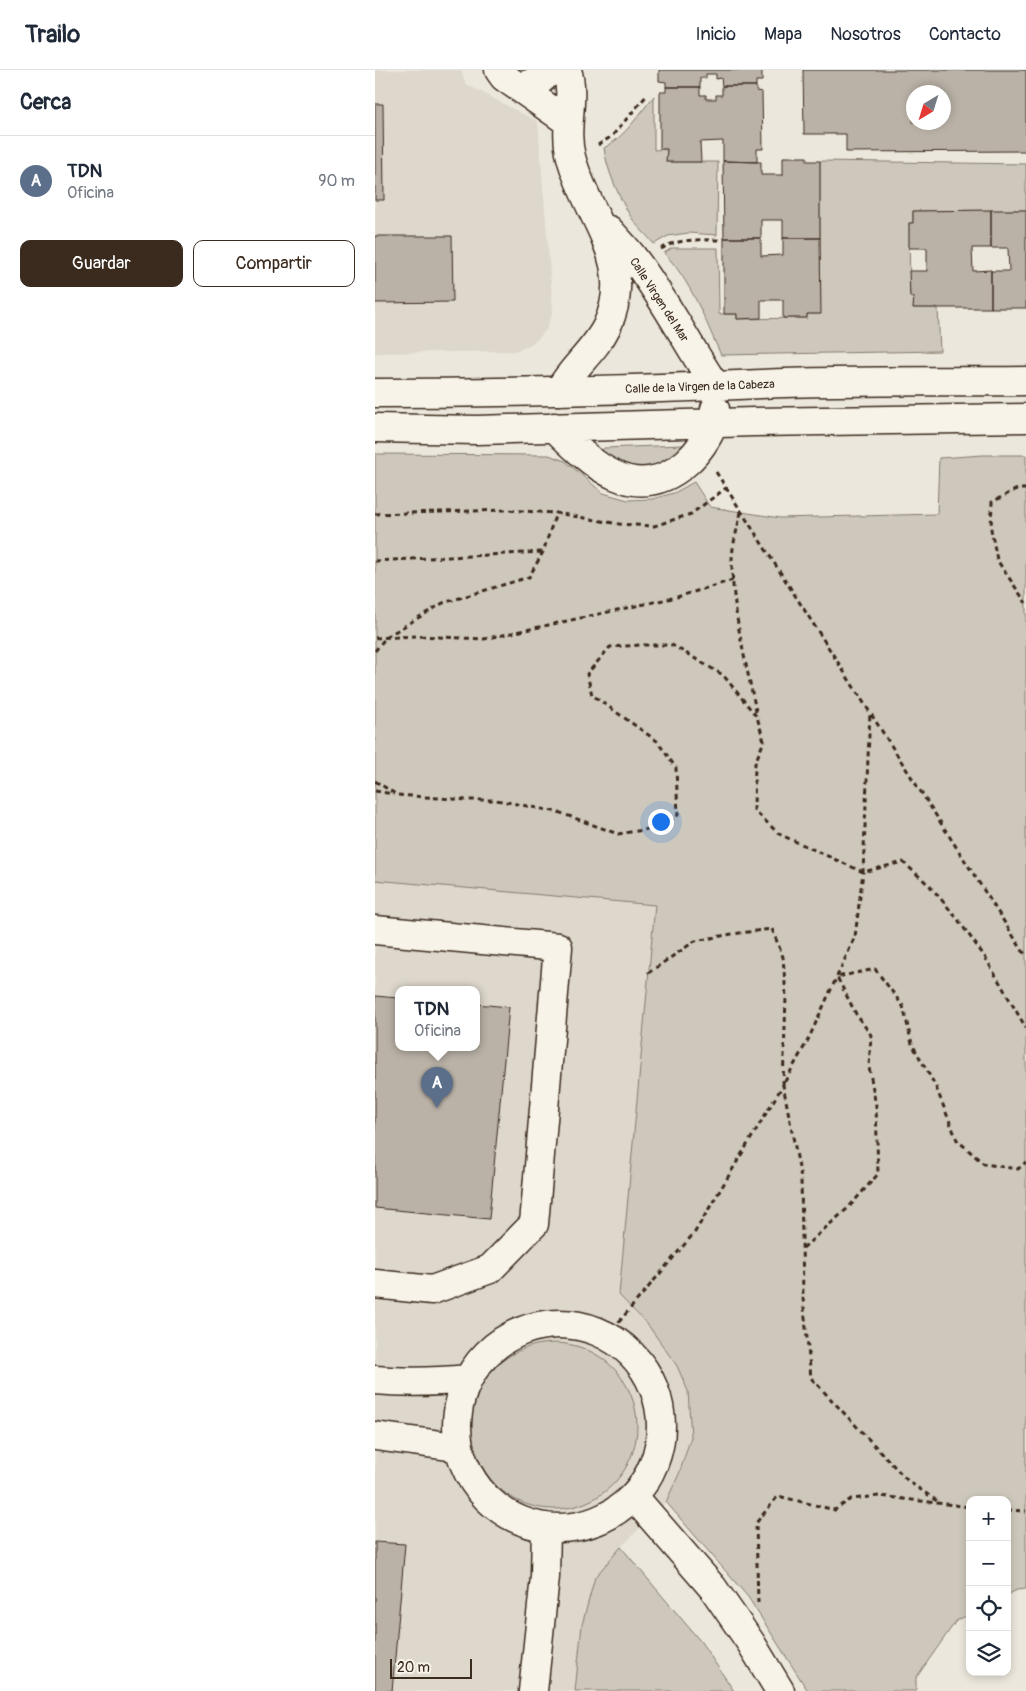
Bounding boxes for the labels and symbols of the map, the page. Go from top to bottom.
north arrow [906,85,951,130]
street label: Calle Virgen del Mar [626,255,692,346]
street label: Calle de la Virgen de la Cabeza [625,377,775,397]
your location [648,809,674,835]
pin: A [421,1067,453,1108]
scale bar [390,1656,473,1679]

